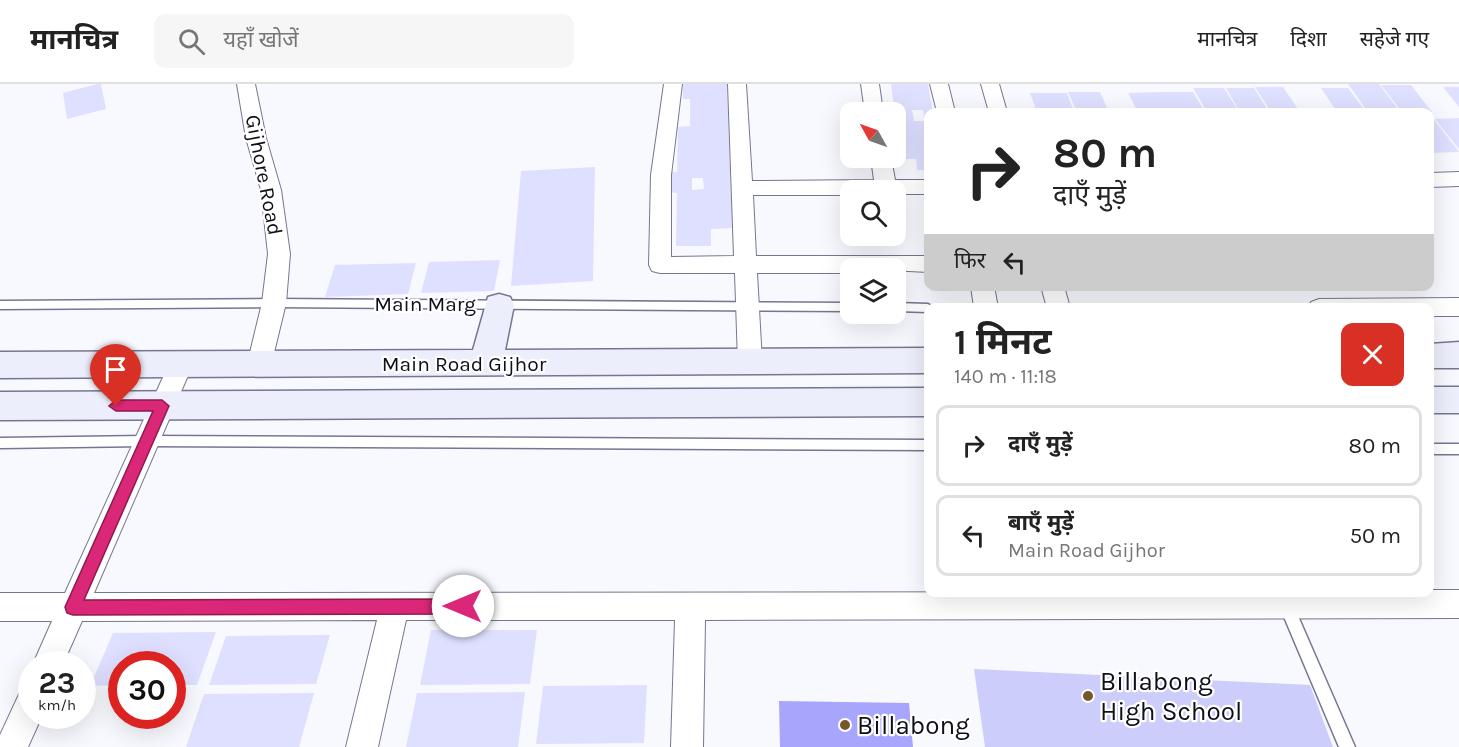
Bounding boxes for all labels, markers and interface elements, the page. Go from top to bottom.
search box [154,14,574,68]
text: मानचित्र [30,23,118,56]
icon: search [175,25,208,58]
text: यहाँ खोजें [223,27,299,53]
text: मानचित्र [1197,27,1257,51]
text: दिशा [1290,27,1327,51]
text: सहेजे गए [1360,27,1429,51]
north arrow [840,102,906,168]
map controls [840,102,906,324]
street label: Gijhore Road [241,113,287,237]
text: 80 m [1053,128,1157,178]
icon: right [954,132,1032,210]
text: दाएँ मुड़ें [1053,179,1126,211]
button: search [840,180,906,246]
icon: left [998,246,1031,279]
text: फिर [954,248,986,274]
button: layers [840,258,906,324]
street label: Main Marg [374,292,476,316]
text: 1 मिनट [954,321,1052,363]
button: close [1341,323,1404,386]
pin [90,344,141,406]
street label: Main Road Gijhor [382,352,547,376]
icon: arrive [99,353,132,386]
text: 140 m · 11:18 [954,365,1057,388]
icon: right [957,429,990,462]
text: दाएँ मुड़ें [1008,431,1073,457]
text: 80 m [1349,433,1401,459]
text: बाएँ मुड़ें [1008,510,1074,536]
icon: left [957,519,990,552]
text: 50 m [1350,523,1401,549]
text: Main Road Gijhor [1008,539,1165,562]
position arrow [431,574,495,638]
speed limit sign: 30 [108,651,186,729]
text: 23 [39,665,75,701]
place label: Billabong High School [1100,666,1242,727]
marker: Billabong High School [1081,689,1095,703]
text: km/h [38,696,76,714]
place label: Billabong [857,710,970,741]
marker: Billabong [838,718,852,732]

